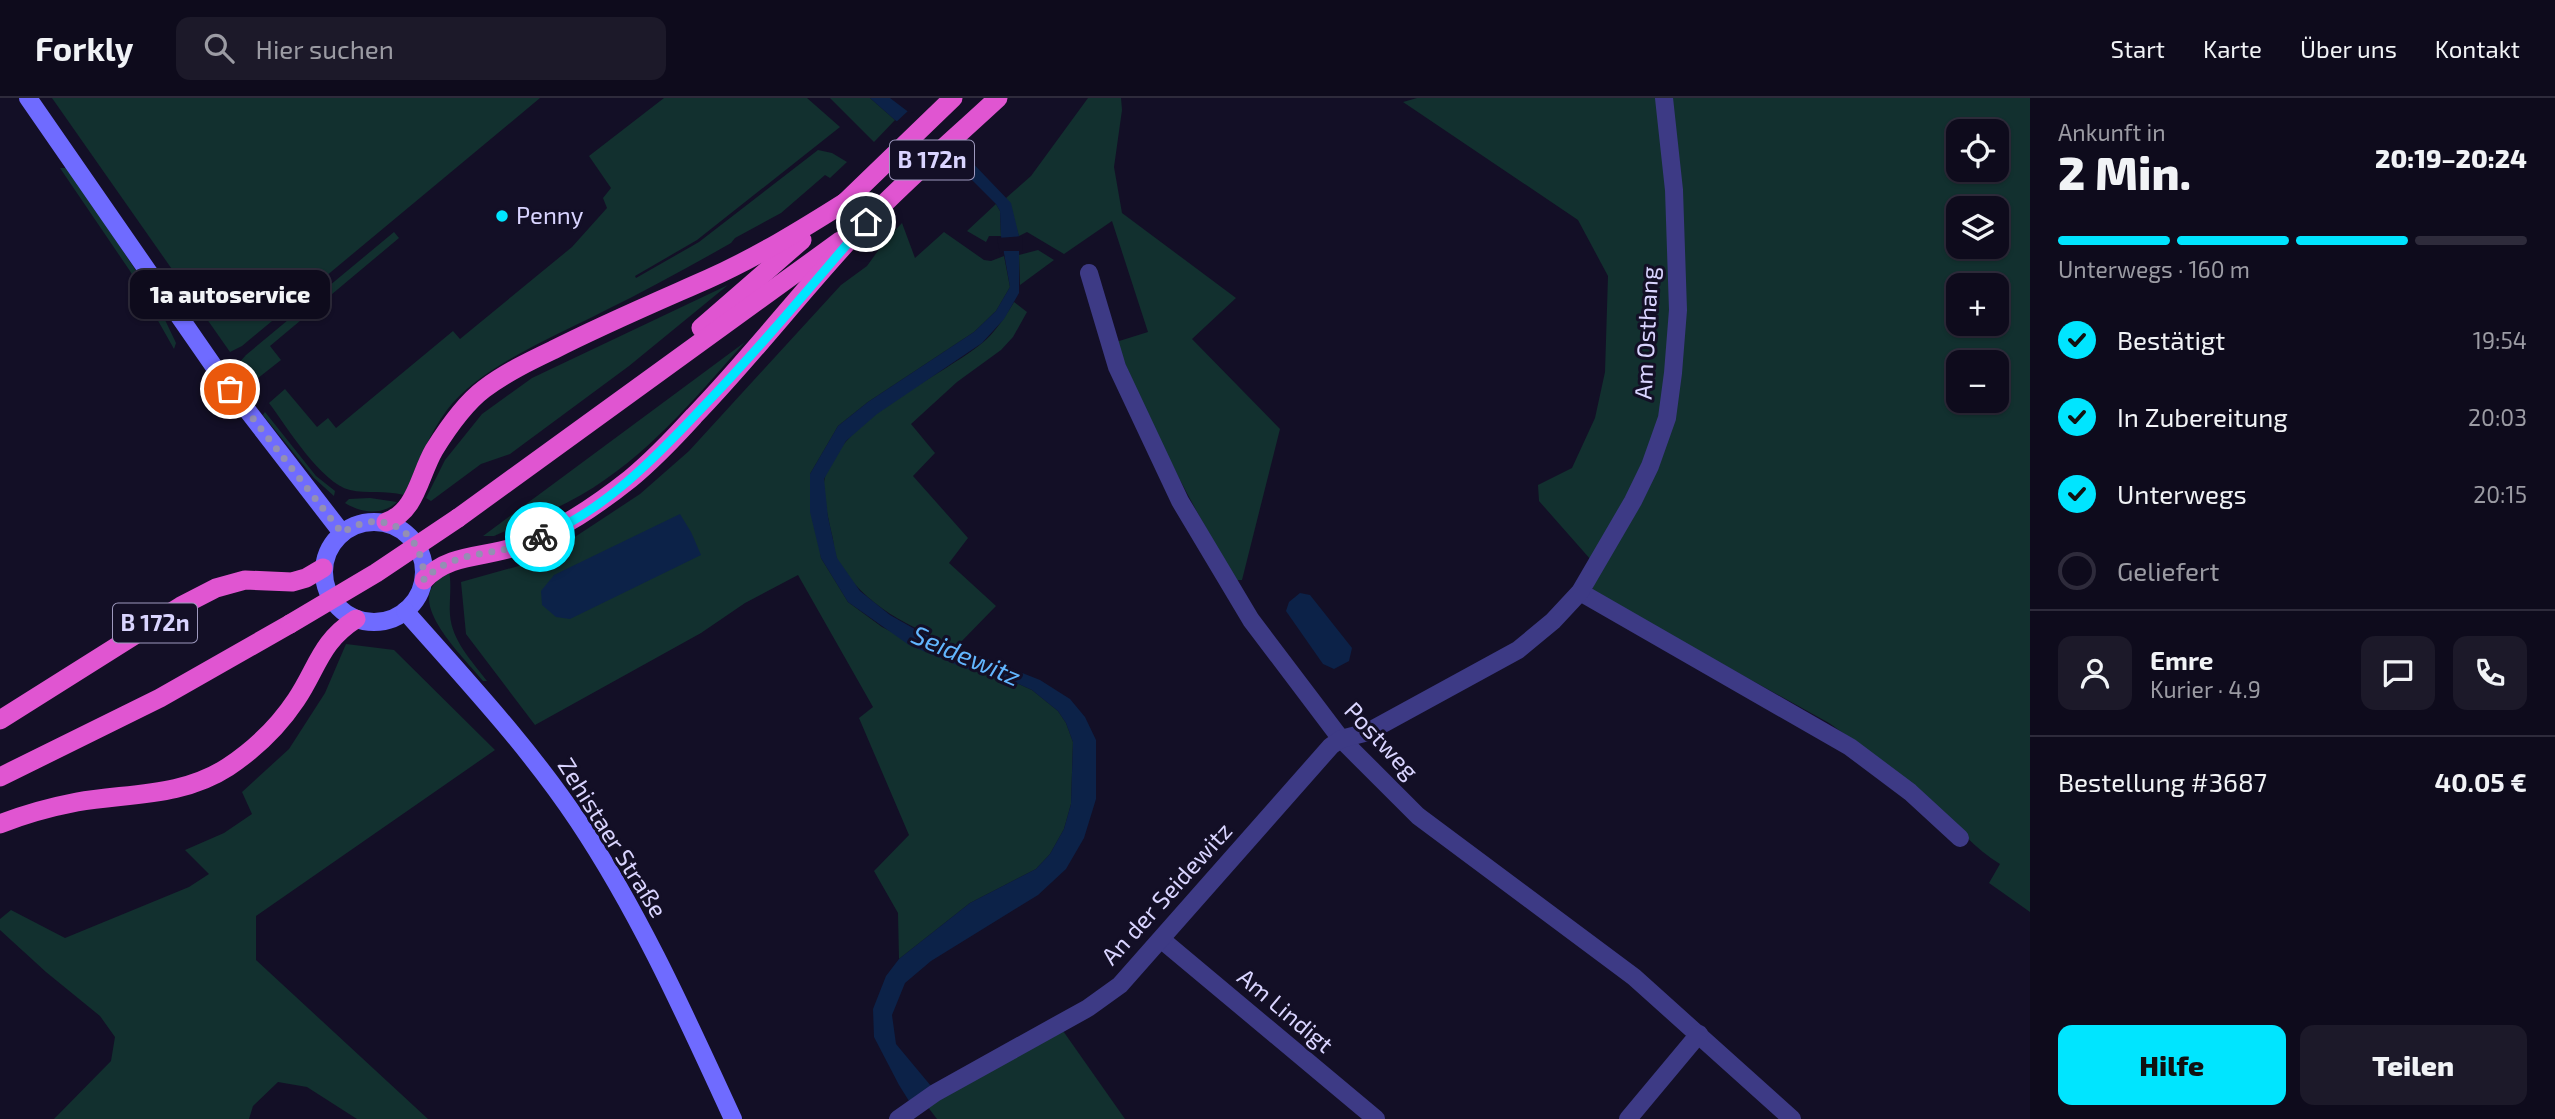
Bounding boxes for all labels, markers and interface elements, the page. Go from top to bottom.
search box [176,17,666,80]
text: Forkly [35,28,134,68]
icon: search [200,29,238,67]
text: Hier suchen [256,33,394,64]
text: Start [2111,34,2165,63]
text: Karte [2203,34,2262,63]
text: Über uns [2300,34,2397,63]
text: Kontakt [2435,34,2520,63]
text: Ankunft in [2058,118,2166,146]
map controls [1946,119,2009,413]
button: locate [1946,119,2009,182]
road number: B 172n [890,141,974,180]
text: 20:19–20:24 [2375,142,2527,173]
text: 2 Min. [2058,144,2191,199]
pin [836,192,896,252]
button: layers [1946,196,2009,259]
place label: Penny [516,200,584,229]
icon: home [847,203,885,241]
marker: Penny [494,208,510,224]
text: Unterwegs · 160 m [2058,255,2250,283]
street label: Am Osthang [1628,266,1663,400]
callout: 1a autoservice [130,270,330,319]
button: + [1946,273,2009,336]
text: 1a autoservice [150,280,310,308]
icon: check [2058,321,2096,359]
text: Bestätigt [2117,324,2225,355]
text: 19:54 [2473,326,2527,354]
button: − [1946,350,2009,413]
pin [200,359,260,419]
icon: bag [211,370,249,408]
icon: check [2058,398,2096,436]
text: In Zubereitung [2117,401,2288,432]
text: 20:03 [2468,403,2527,431]
icon: check [2058,475,2096,513]
text: Unterwegs [2117,478,2247,509]
text: 20:15 [2473,480,2527,508]
courier [505,502,575,572]
icon: bike [521,518,559,556]
text: Geliefert [2117,555,2219,586]
road number: B 172n [113,603,197,642]
water label: Seidewitz [908,618,1026,691]
button: person [2058,636,2132,710]
button: chat [2361,636,2435,710]
button: phone [2453,636,2527,710]
text: Emre [2150,644,2213,675]
text: Kurier · 4.9 [2150,675,2261,703]
street label: Postweg [1339,695,1425,785]
street label: Zehistaer Straße [553,752,674,922]
text: Bestellung #3687 [2058,766,2267,797]
text: 40.05 € [2435,766,2527,797]
street label: An der Seidewitz [1094,816,1237,970]
street label: Am Lindigt [1232,962,1340,1058]
button: Hilfe [2058,1025,2286,1105]
button: Teilen [2300,1025,2527,1105]

